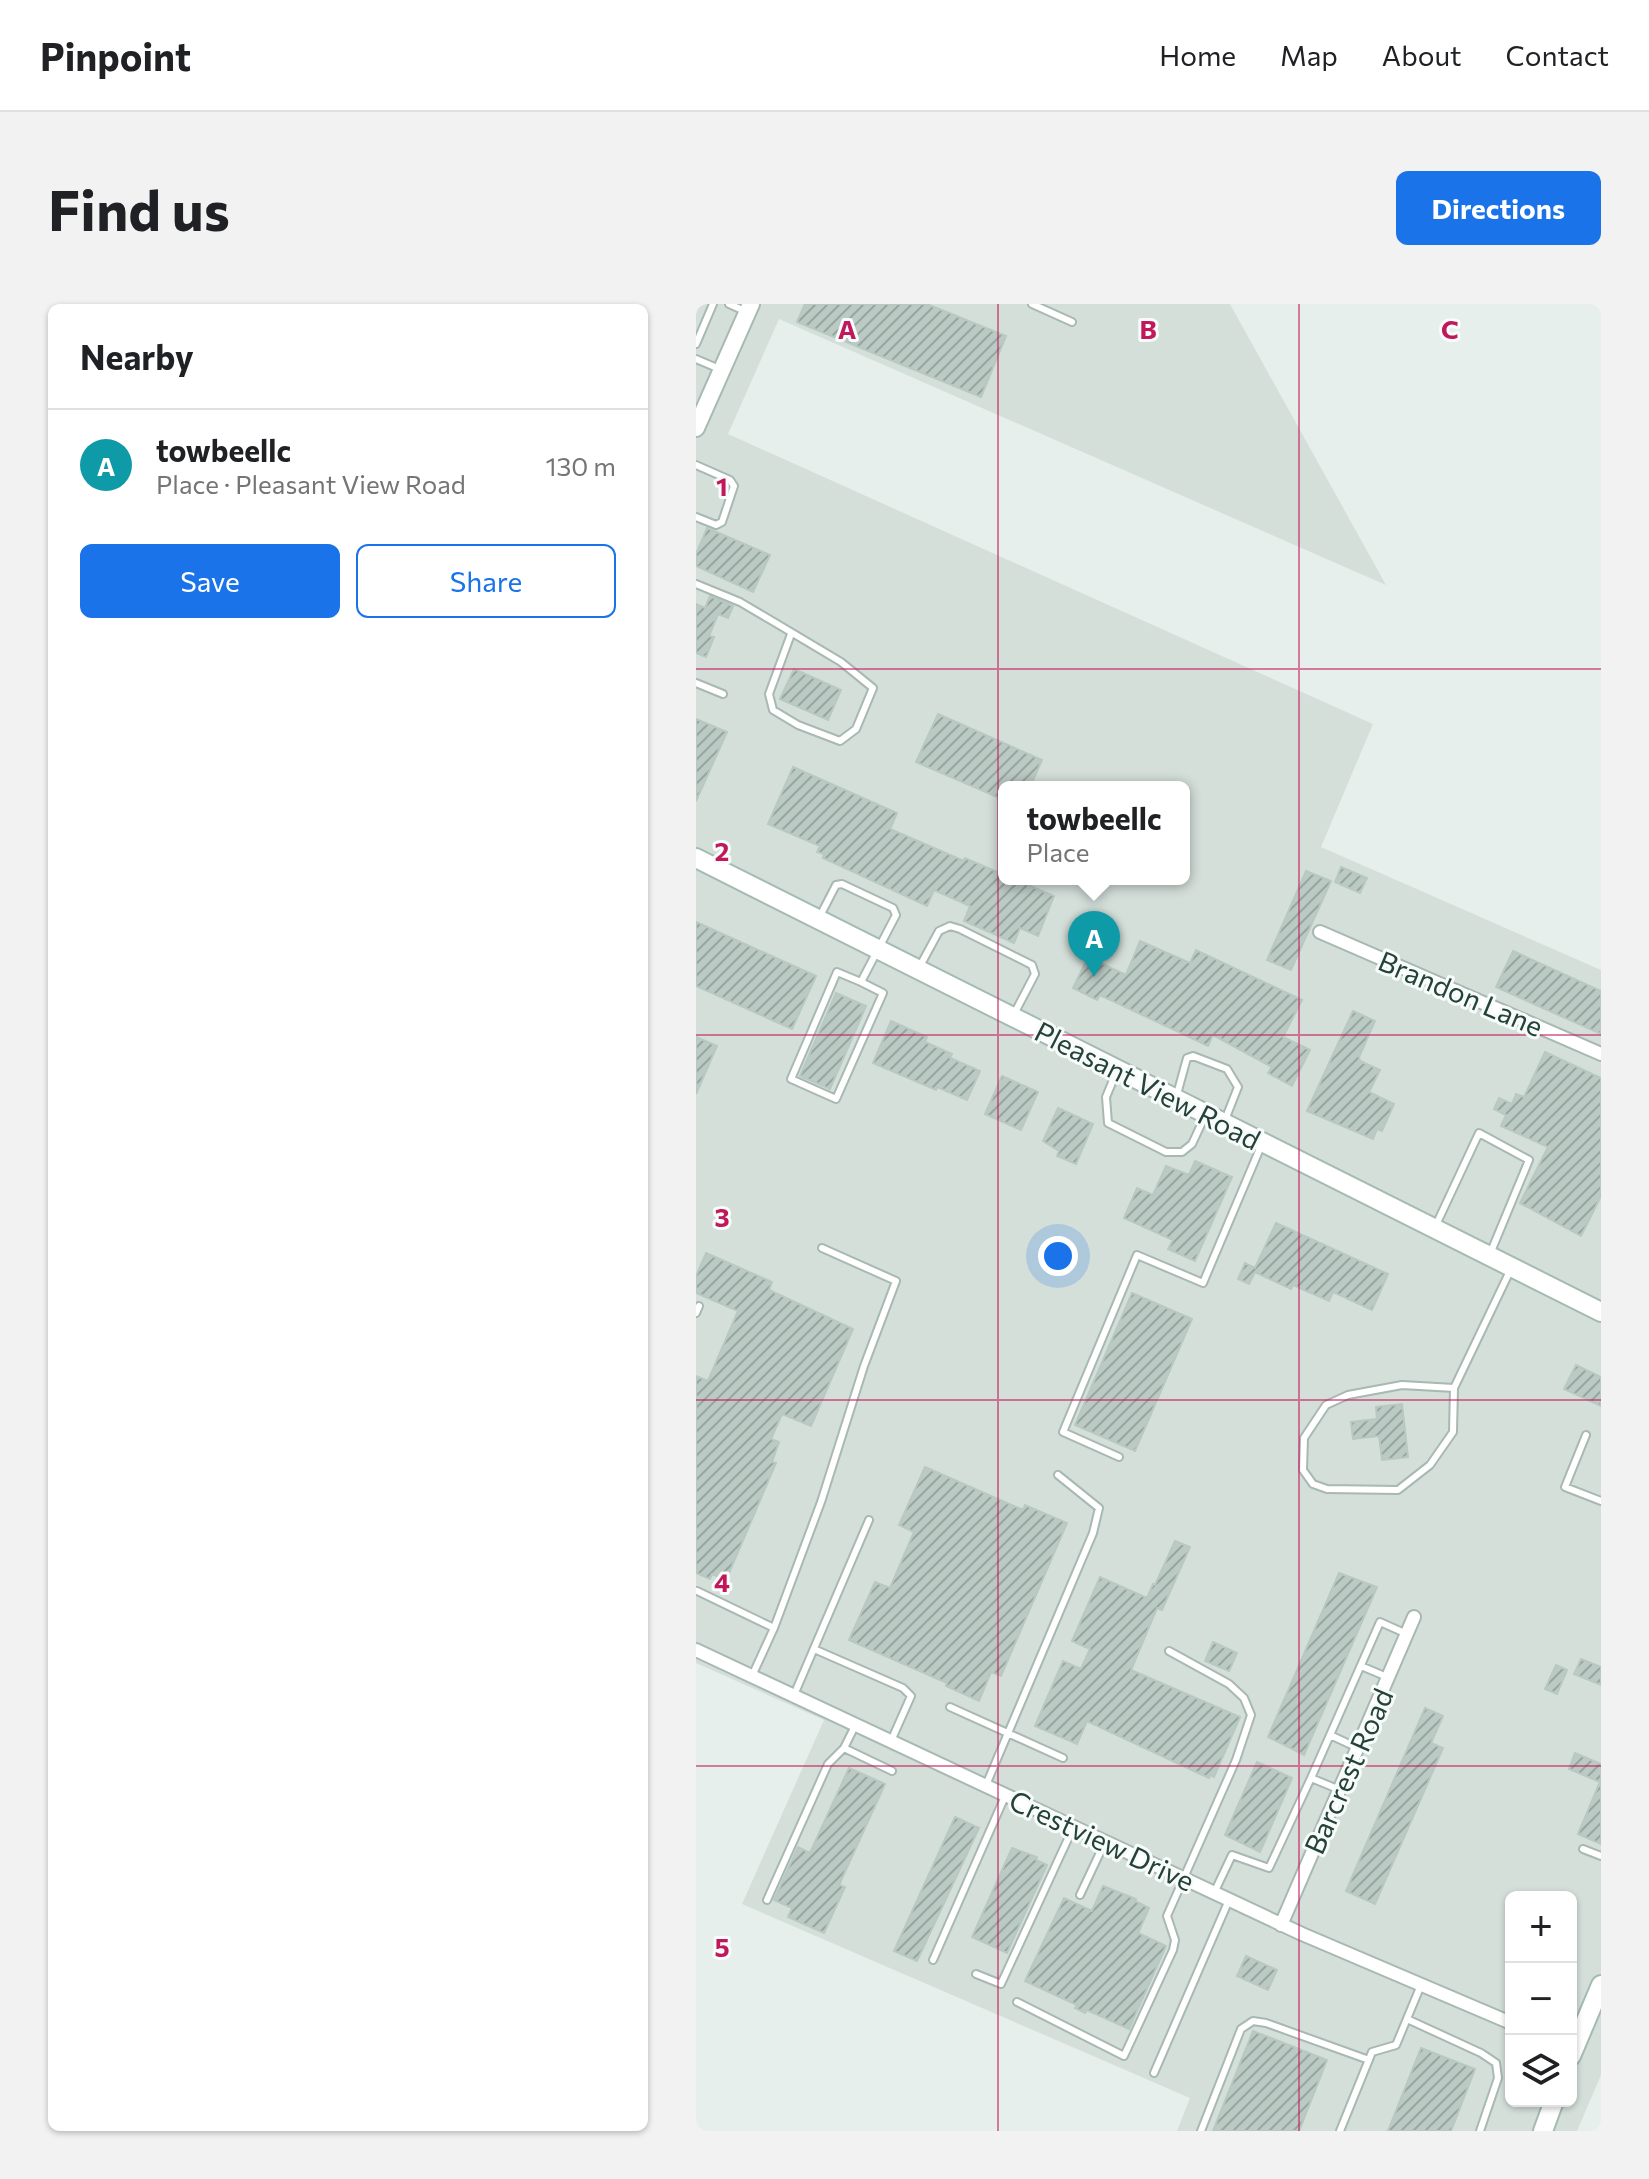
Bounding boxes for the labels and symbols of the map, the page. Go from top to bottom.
text: A [838,313,857,344]
text: B [1139,313,1157,344]
text: C [1441,313,1459,344]
text: 1 [716,470,728,501]
text: 2 [715,835,729,866]
pin: A [1068,911,1120,977]
street label: Brandon Lane [1374,943,1548,1043]
street label: Pleasant View Road [1030,1013,1266,1157]
text: 3 [714,1201,730,1232]
your location [1038,1236,1078,1276]
text: 4 [714,1566,730,1597]
street label: Barcrest Road [1296,1683,1400,1859]
street label: Crestview Drive [1004,1782,1200,1898]
text: 5 [714,1931,730,1962]

